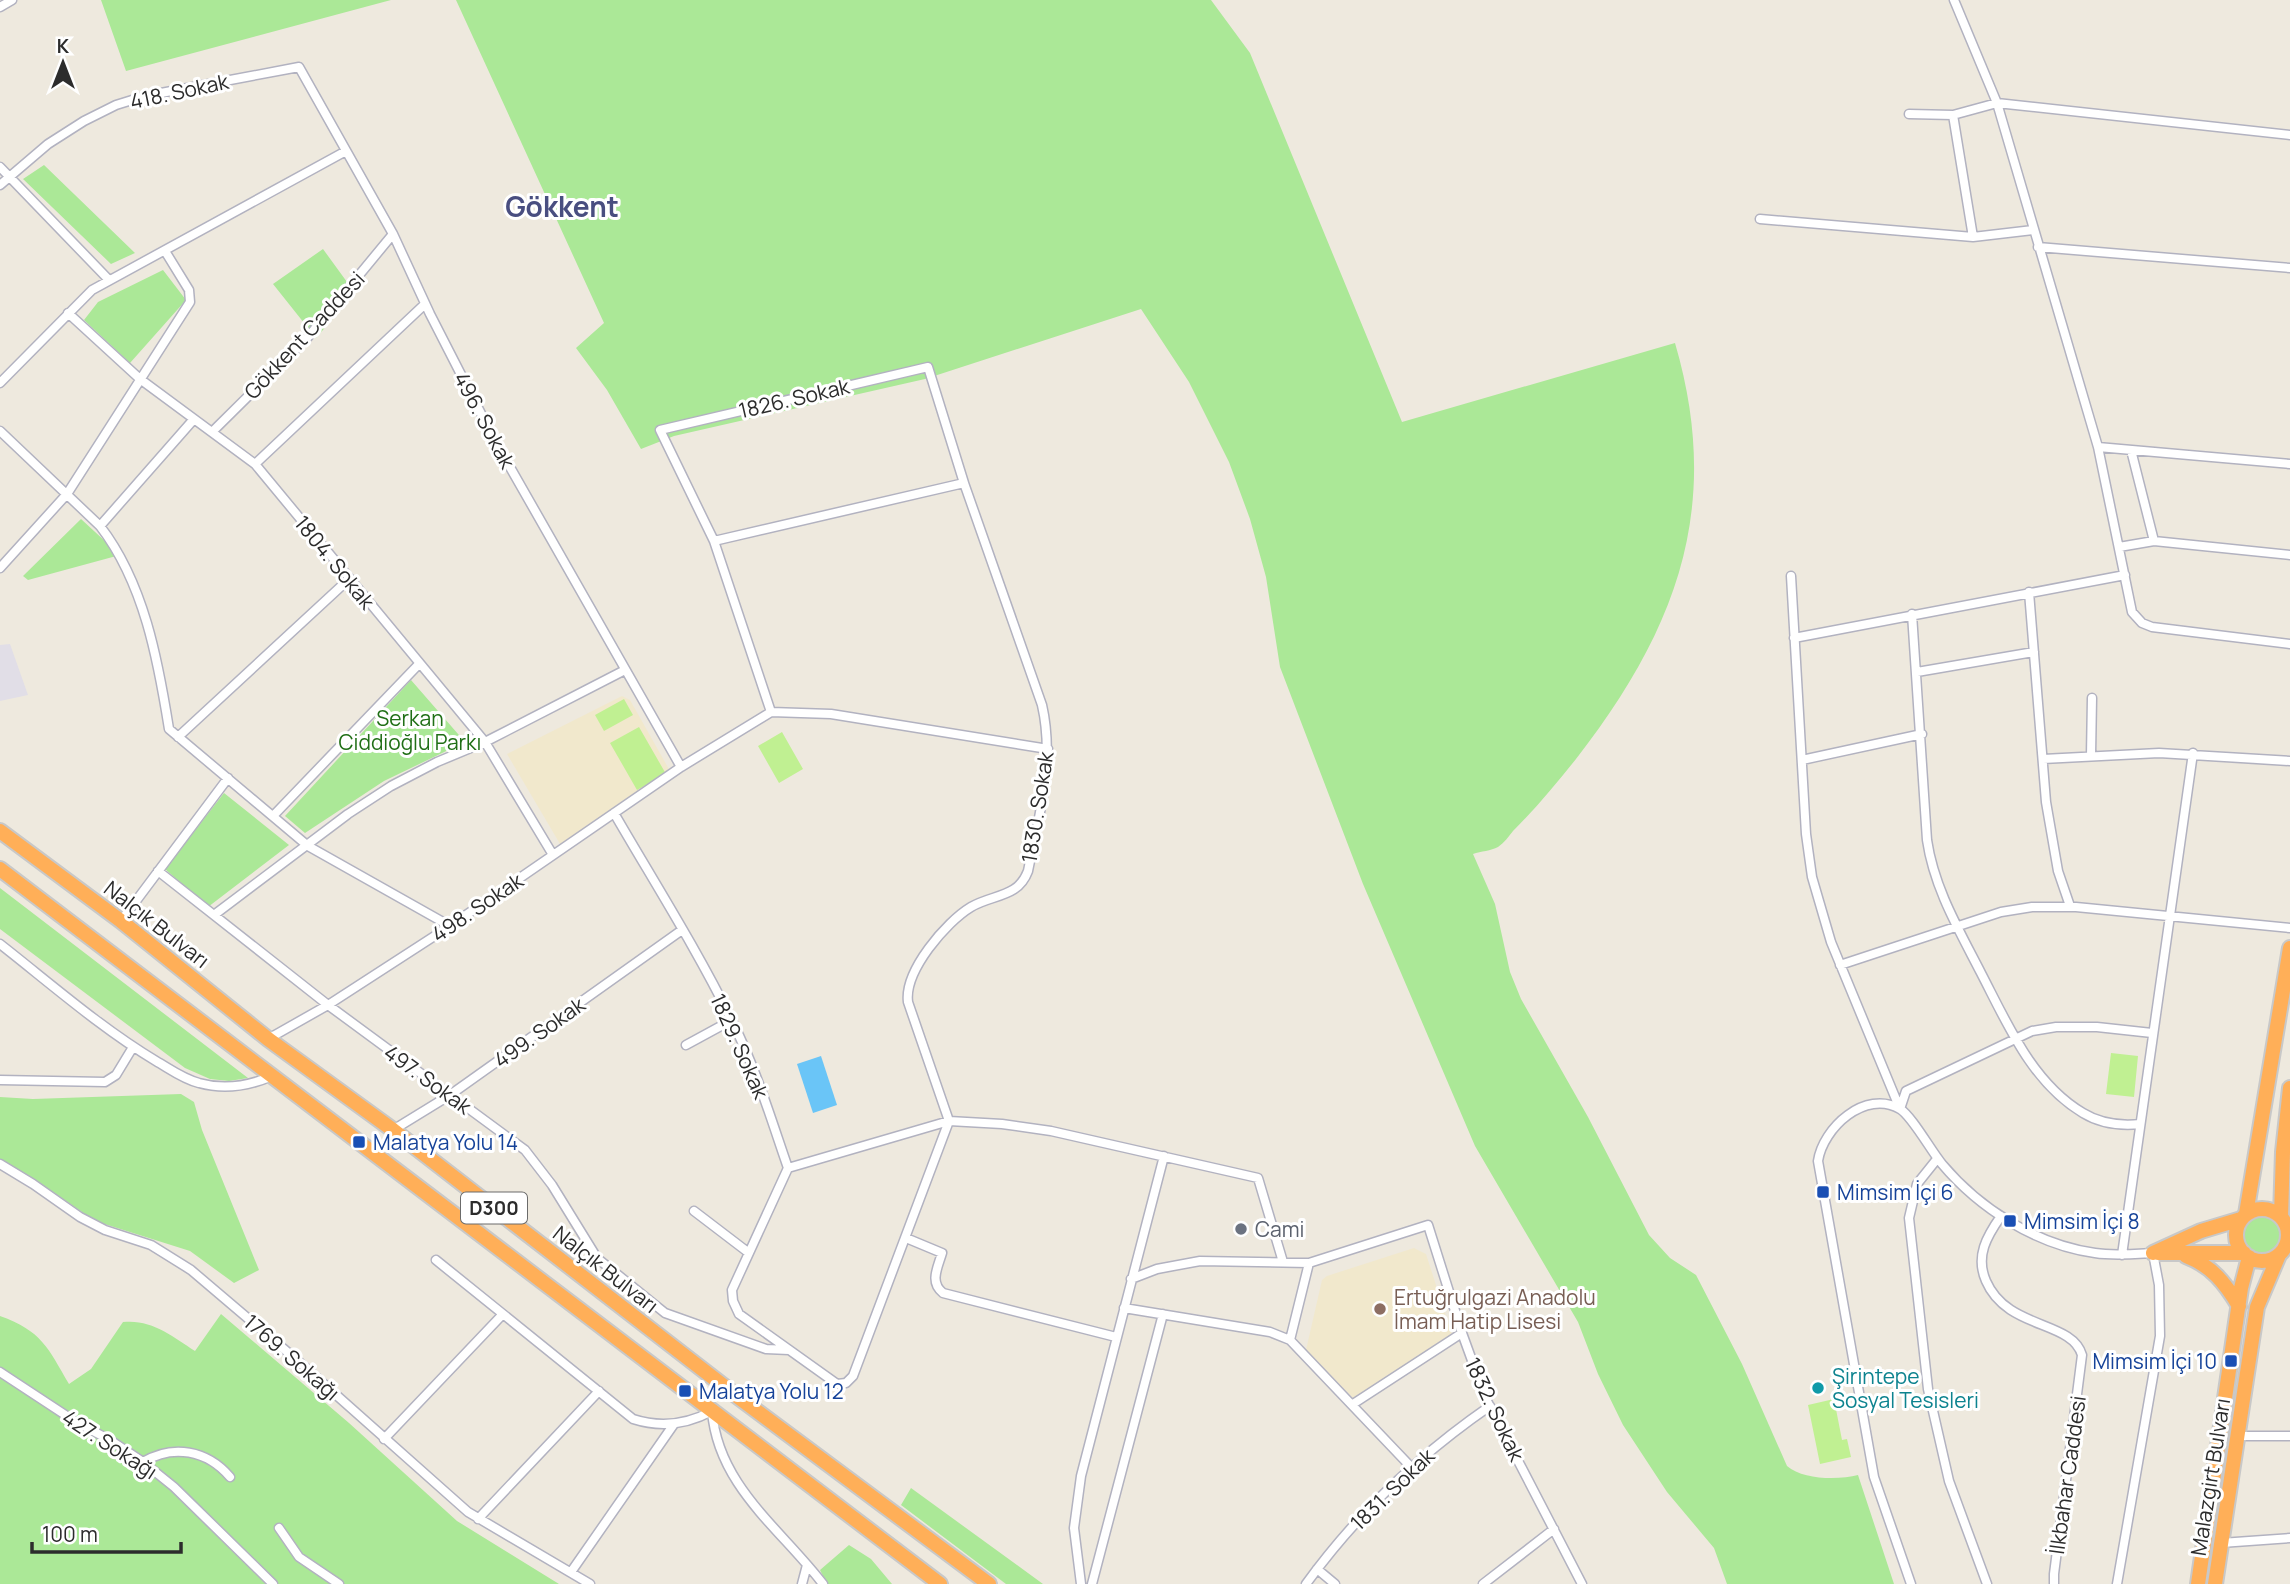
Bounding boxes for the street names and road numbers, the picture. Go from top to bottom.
street label: 418. Sokak [127,67,231,115]
street label: Gökkent Caddesi [238,265,370,405]
street label: 496. Sokak [448,367,522,474]
street label: 1826. Sokak [736,372,853,424]
street label: 1804. Sokak [289,509,382,615]
street label: 1830. Sokak [1014,749,1060,865]
street label: 498. Sokak [426,866,529,948]
street label: Nalçık Bulvarı [99,874,215,974]
street label: 1829. Sokak [704,989,776,1104]
street label: 499. Sokak [488,990,591,1074]
street label: 497. Sokak [379,1038,478,1120]
road number: D300 [461,1192,527,1224]
street label: Nalçık Bulvarı [548,1219,664,1319]
street label: 1769. Sokağı [238,1308,346,1406]
street label: 1832. Sokak [1459,1353,1531,1466]
street label: İlkbahar Caddesi [2042,1394,2092,1556]
street label: Malazgirt Bulvarı [2184,1396,2236,1558]
street label: 427. Sokağı [57,1403,163,1485]
street label: 1831. Sokak [1344,1441,1441,1536]

